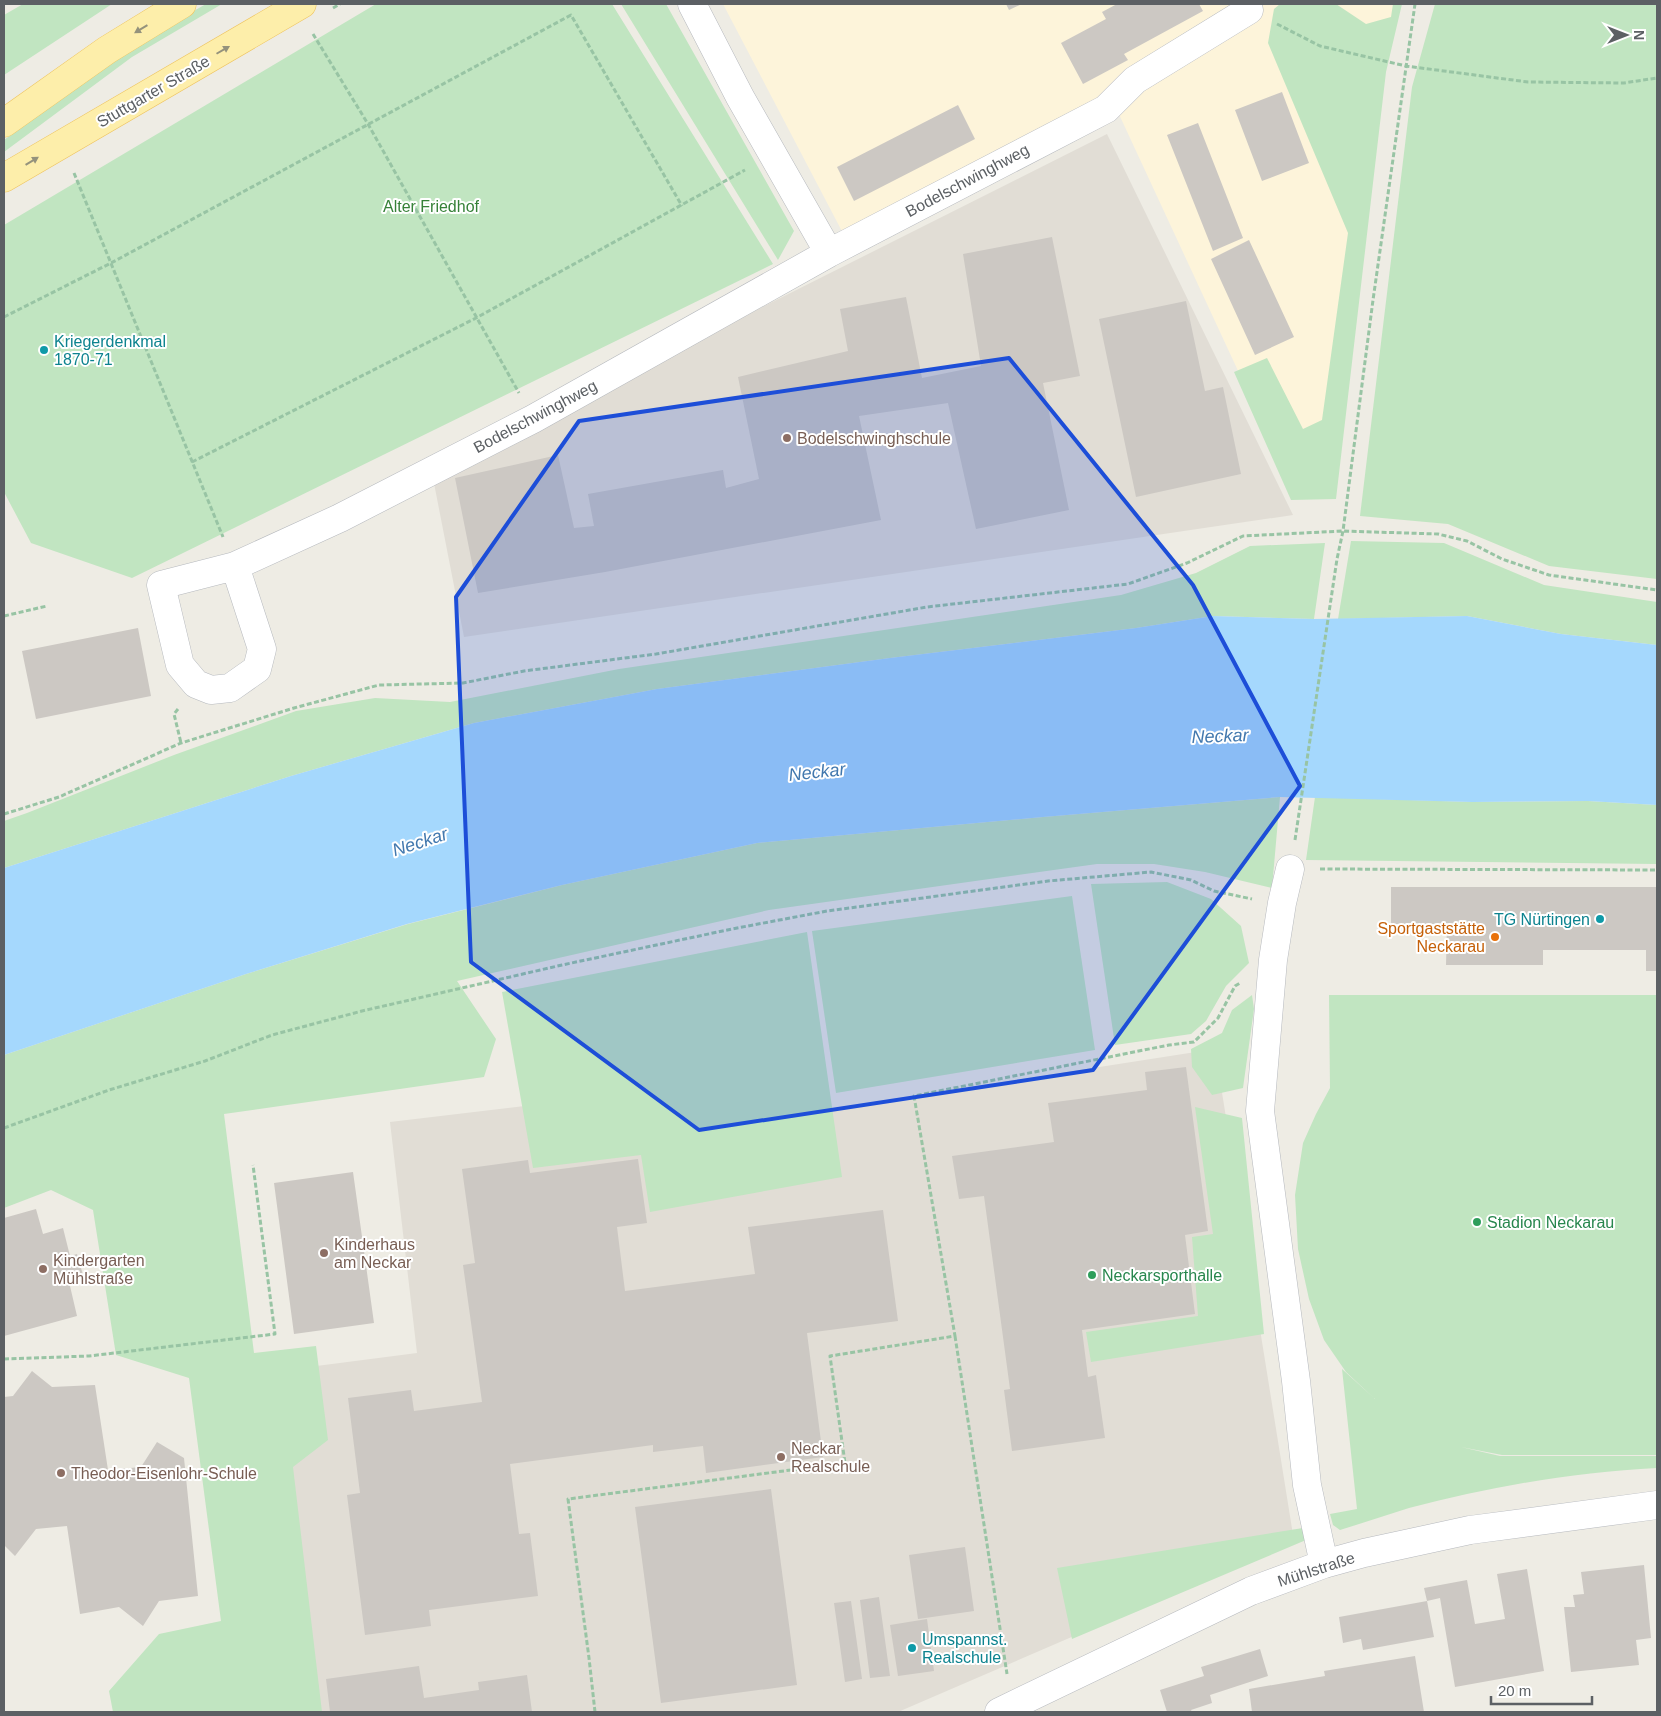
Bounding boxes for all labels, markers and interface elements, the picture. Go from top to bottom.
north arrow [1601,10,1651,60]
one-way arrow [134,25,147,34]
text: N [1631,30,1647,40]
one-way arrow [215,46,230,54]
street label: Stuttgarter Straße [94,52,213,131]
street label: Bodelschwinghweg [903,141,1032,220]
one-way arrow [25,157,38,166]
park label: Alter Friedhof [383,198,480,215]
place label: Kriegerdenkmal 1870-71 [54,333,166,368]
marker: Kriegerdenkmal 1870-71 [38,344,50,356]
street label: Bodelschwinghweg [471,377,600,456]
place label: Bodelschwinghschule [797,430,951,447]
marker: Bodelschwinghschule [781,432,793,444]
water label: Neckar [1191,725,1250,747]
water label: Neckar [788,759,847,785]
water label: Neckar [390,823,451,860]
place label: TG Nürtingen [1494,911,1590,928]
marker: TG Nürtingen [1594,913,1606,925]
place label: Sportgaststätte Neckarau [1377,920,1485,955]
marker: Sportgaststätte Neckarau [1489,931,1501,943]
place label: Stadion Neckarau [1487,1214,1614,1231]
marker: Stadion Neckarau [1471,1216,1483,1228]
place label: Kinderhaus am Neckar [334,1236,415,1271]
marker: Kinderhaus am Neckar [318,1247,330,1259]
place label: Kindergarten Mühlstraße [53,1252,145,1287]
marker: Kindergarten Mühlstraße [37,1263,49,1275]
place label: Neckarsporthalle [1102,1267,1222,1284]
marker: Neckarsporthalle [1086,1269,1098,1281]
place label: Neckar Realschule [791,1440,870,1475]
marker: Neckar Realschule [775,1451,787,1463]
place label: Theodor-Eisenlohr-Schule [71,1465,257,1482]
marker: Theodor-Eisenlohr-Schule [55,1467,67,1479]
street label: Mühlstraße [1275,1549,1357,1590]
place label: Umspannst. Realschule [922,1631,1007,1666]
marker: Umspannst. Realschule [906,1642,918,1654]
scale bar [1491,1674,1592,1706]
text: 20 m [1498,1682,1531,1699]

